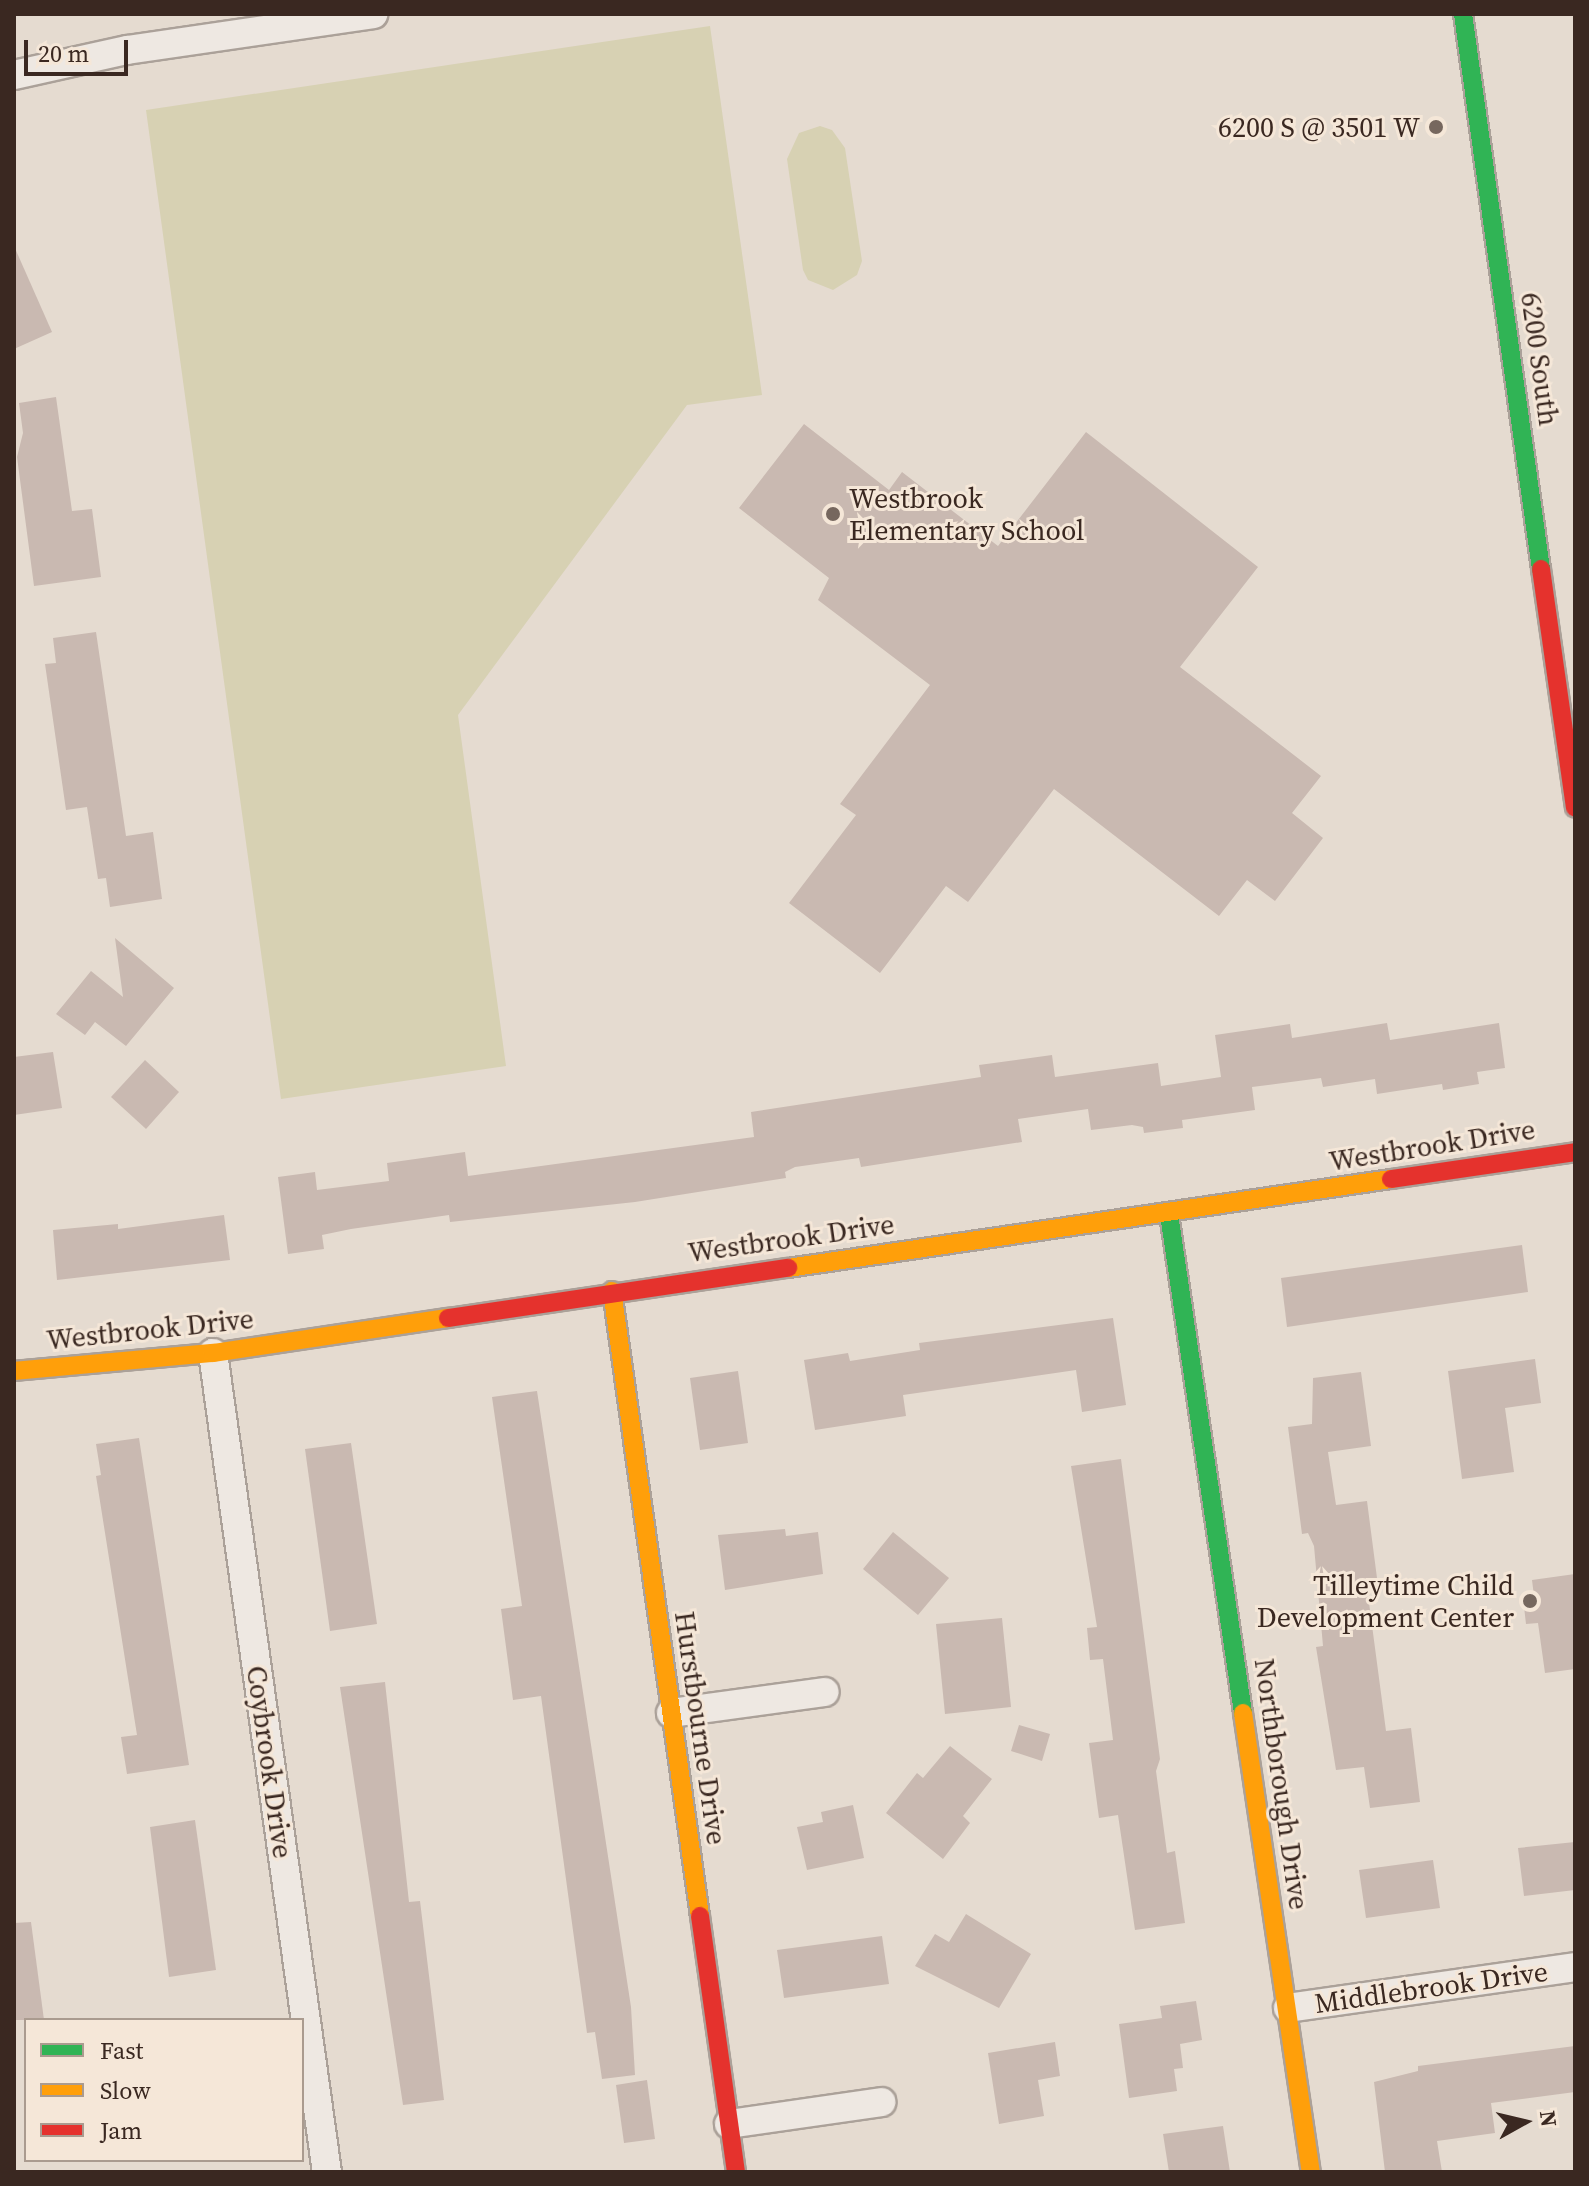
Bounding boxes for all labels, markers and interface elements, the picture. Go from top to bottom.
scale bar [28,24,132,74]
text: 20 m [38,37,89,70]
place label: 6200 S @ 3501 W [1217,110,1420,144]
marker: 6200 S @ 3501 W [1427,118,1445,136]
street label: 6200 South [1514,290,1566,428]
place label: Westbrook Elementary School [849,481,1084,547]
marker: Westbrook Elementary School [824,505,842,523]
street label: Westbrook Drive [1327,1112,1537,1178]
street label: Westbrook Drive [686,1207,896,1269]
street label: Westbrook Drive [45,1301,255,1357]
place label: Tilleytime Child Development Center [1257,1568,1514,1634]
marker: Tilleytime Child Development Center [1521,1592,1539,1610]
street label: Hurstbourne Drive [668,1609,734,1847]
street label: Northborough Drive [1248,1656,1316,1912]
street label: Coybrook Drive [240,1664,300,1860]
street label: Middlebrook Drive [1312,1954,1550,2020]
legend [24,2018,304,2162]
text: Fast [100,2034,143,2067]
text: Slow [100,2074,151,2107]
north arrow [1485,2082,1565,2162]
text: N [1533,2109,1565,2129]
text: Jam [100,2114,142,2147]

